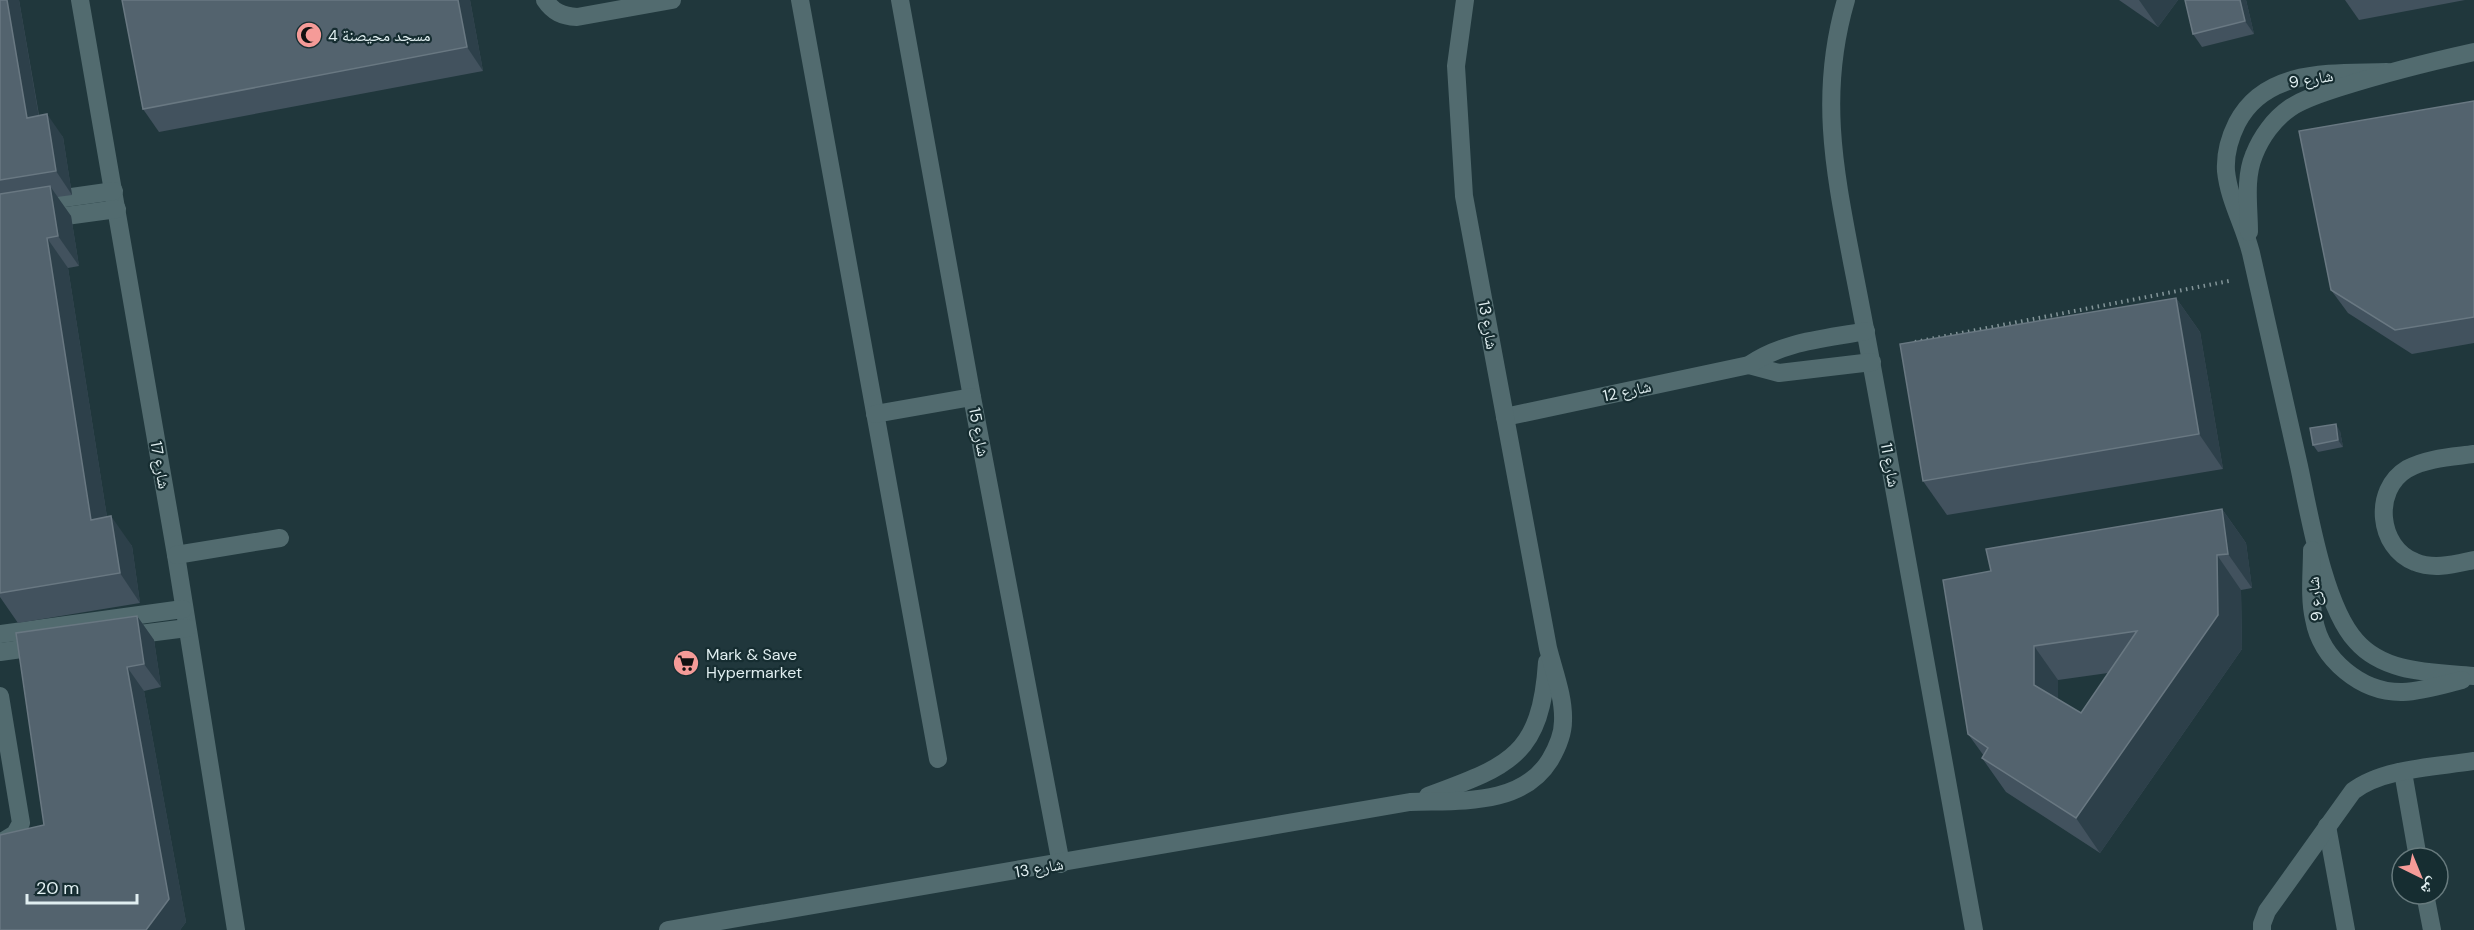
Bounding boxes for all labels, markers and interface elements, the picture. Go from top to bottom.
mosque icon: مسجد محيصنة 4 [294,20,324,50]
place label: مسجد محيصنة 4 [328,25,430,46]
street label: شارع 9 [2287,65,2335,93]
street label: شارع 13 [1473,299,1503,351]
street label: شارع 12 [1601,376,1653,406]
street label: شارع 15 [964,406,994,458]
street label: شارع 17 [145,439,175,491]
street label: شارع 11 [1876,441,1904,489]
street label: شارع 9 [2303,576,2327,622]
place label: Mark & Save Hypermarket [706,644,802,683]
supermarket icon: Mark & Save Hypermarket [671,648,701,678]
north arrow [2390,846,2450,906]
street label: شارع 13 [1013,853,1065,883]
scale bar [27,867,136,905]
text: ش [2417,873,2443,900]
text: 20 m [36,876,79,900]

